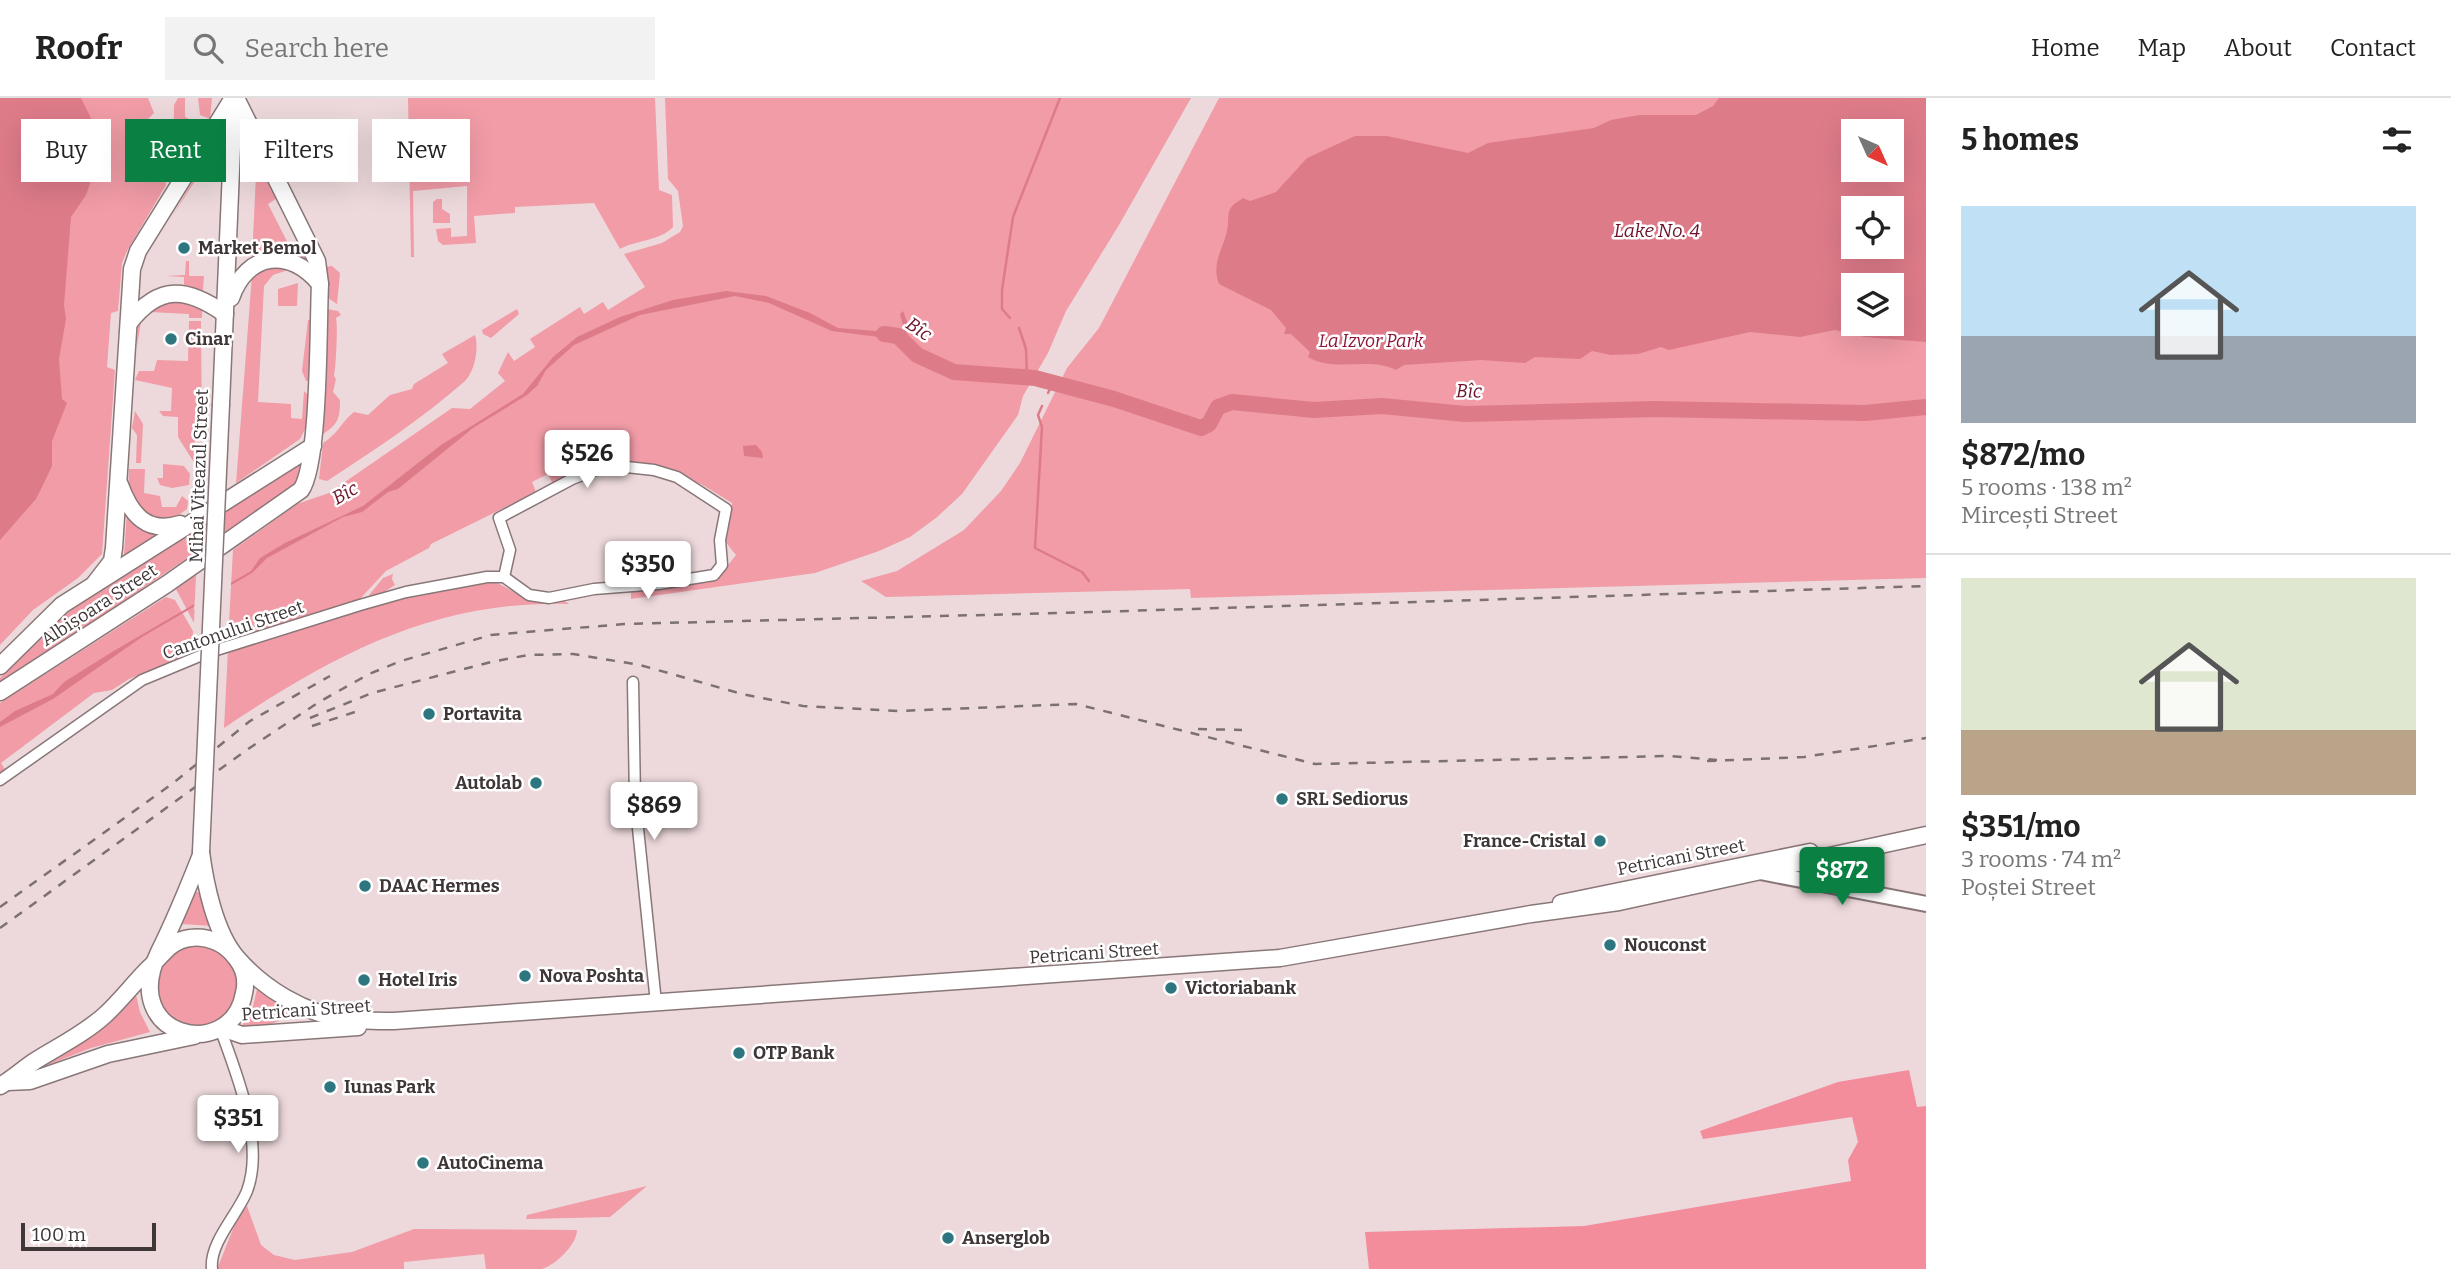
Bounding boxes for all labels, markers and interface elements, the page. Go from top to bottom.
search box [165,17,655,80]
text: Roofr [35,28,123,68]
icon: search [189,29,227,67]
text: Search here [245,33,389,64]
text: Home [2031,34,2100,62]
text: Map [2138,34,2186,62]
text: About [2224,34,2292,62]
text: Contact [2330,34,2416,62]
chip: Buy [21,119,111,182]
chip: Rent [125,119,226,182]
chip: Filters [240,119,358,182]
chip: New [372,119,470,182]
north arrow [1841,119,1904,182]
map controls [1841,119,1904,336]
icon: filters [2378,121,2416,159]
text: 5 homes [1961,122,2079,158]
button: locate [1841,196,1904,259]
water label: Lake No. 4 [1614,219,1701,242]
place label: Market Bemol [198,237,317,259]
marker: Market Bemol [176,240,192,256]
icon: home [2126,252,2252,378]
button: layers [1841,273,1904,336]
water label: Bîc [902,312,936,346]
place label: Cinar [185,328,232,350]
park label: La Izvor Park [1319,330,1424,352]
marker: Cinar [163,331,179,347]
water label: Bîc [1456,379,1482,403]
street label: Mihai Viteazul Street [185,388,213,563]
pin: $526 [546,430,628,490]
text: $872/mo [1961,437,2085,473]
text: $526 [561,439,613,467]
text: 5 rooms · 138 m² [1961,473,2132,501]
water label: Bîc [328,477,362,509]
text: Mircești Street [1961,501,2118,529]
pin: $350 [607,542,689,601]
text: $350 [621,550,675,578]
street label: Albișoara Street [37,559,162,651]
street label: Cantonului Street [160,595,307,664]
icon: home [2126,624,2252,750]
place label: Portavita [443,703,522,725]
marker: Portavita [421,706,437,722]
place label: Autolab [455,772,522,794]
marker: Autolab [528,775,544,791]
pin: $869 [613,782,695,842]
place label: SRL Sediorus [1296,788,1408,810]
text: $869 [627,791,682,819]
marker: SRL Sediorus [1274,791,1290,807]
text: $351/mo [1961,809,2081,845]
place label: France-Cristal [1463,830,1586,852]
marker: France-Cristal [1592,833,1608,849]
street label: Petricani Street [1615,834,1747,880]
text: 3 rooms · 74 m² [1961,845,2121,873]
pin: $872 [1801,848,1883,907]
text: $872 [1815,856,1869,884]
text: Poștei Street [1961,873,2096,901]
place label: DAAC Hermes [379,875,500,897]
marker: DAAC Hermes [357,878,373,894]
place label: Nouconst [1624,934,1706,956]
street label: Petricani Street [1028,937,1160,969]
marker: Nouconst [1602,937,1618,953]
place label: Nova Poshta [539,965,644,987]
marker: Nova Poshta [517,968,533,984]
place label: Hotel Iris [378,969,457,991]
marker: Hotel Iris [356,972,372,988]
place label: Victoriabank [1185,977,1296,999]
marker: Victoriabank [1163,980,1179,996]
street label: Petricani Street [240,994,372,1026]
place label: OTP Bank [753,1042,835,1064]
marker: OTP Bank [731,1045,747,1061]
place label: Iunas Park [344,1076,436,1098]
marker: Iunas Park [322,1079,338,1095]
pin: $351 [197,1096,279,1155]
text: $351 [213,1104,263,1132]
place label: AutoCinema [437,1152,543,1174]
marker: AutoCinema [415,1155,431,1171]
scale bar [21,1220,156,1252]
text: 100 m [32,1223,86,1246]
place label: Anserglob [962,1227,1050,1249]
marker: Anserglob [940,1230,956,1246]

